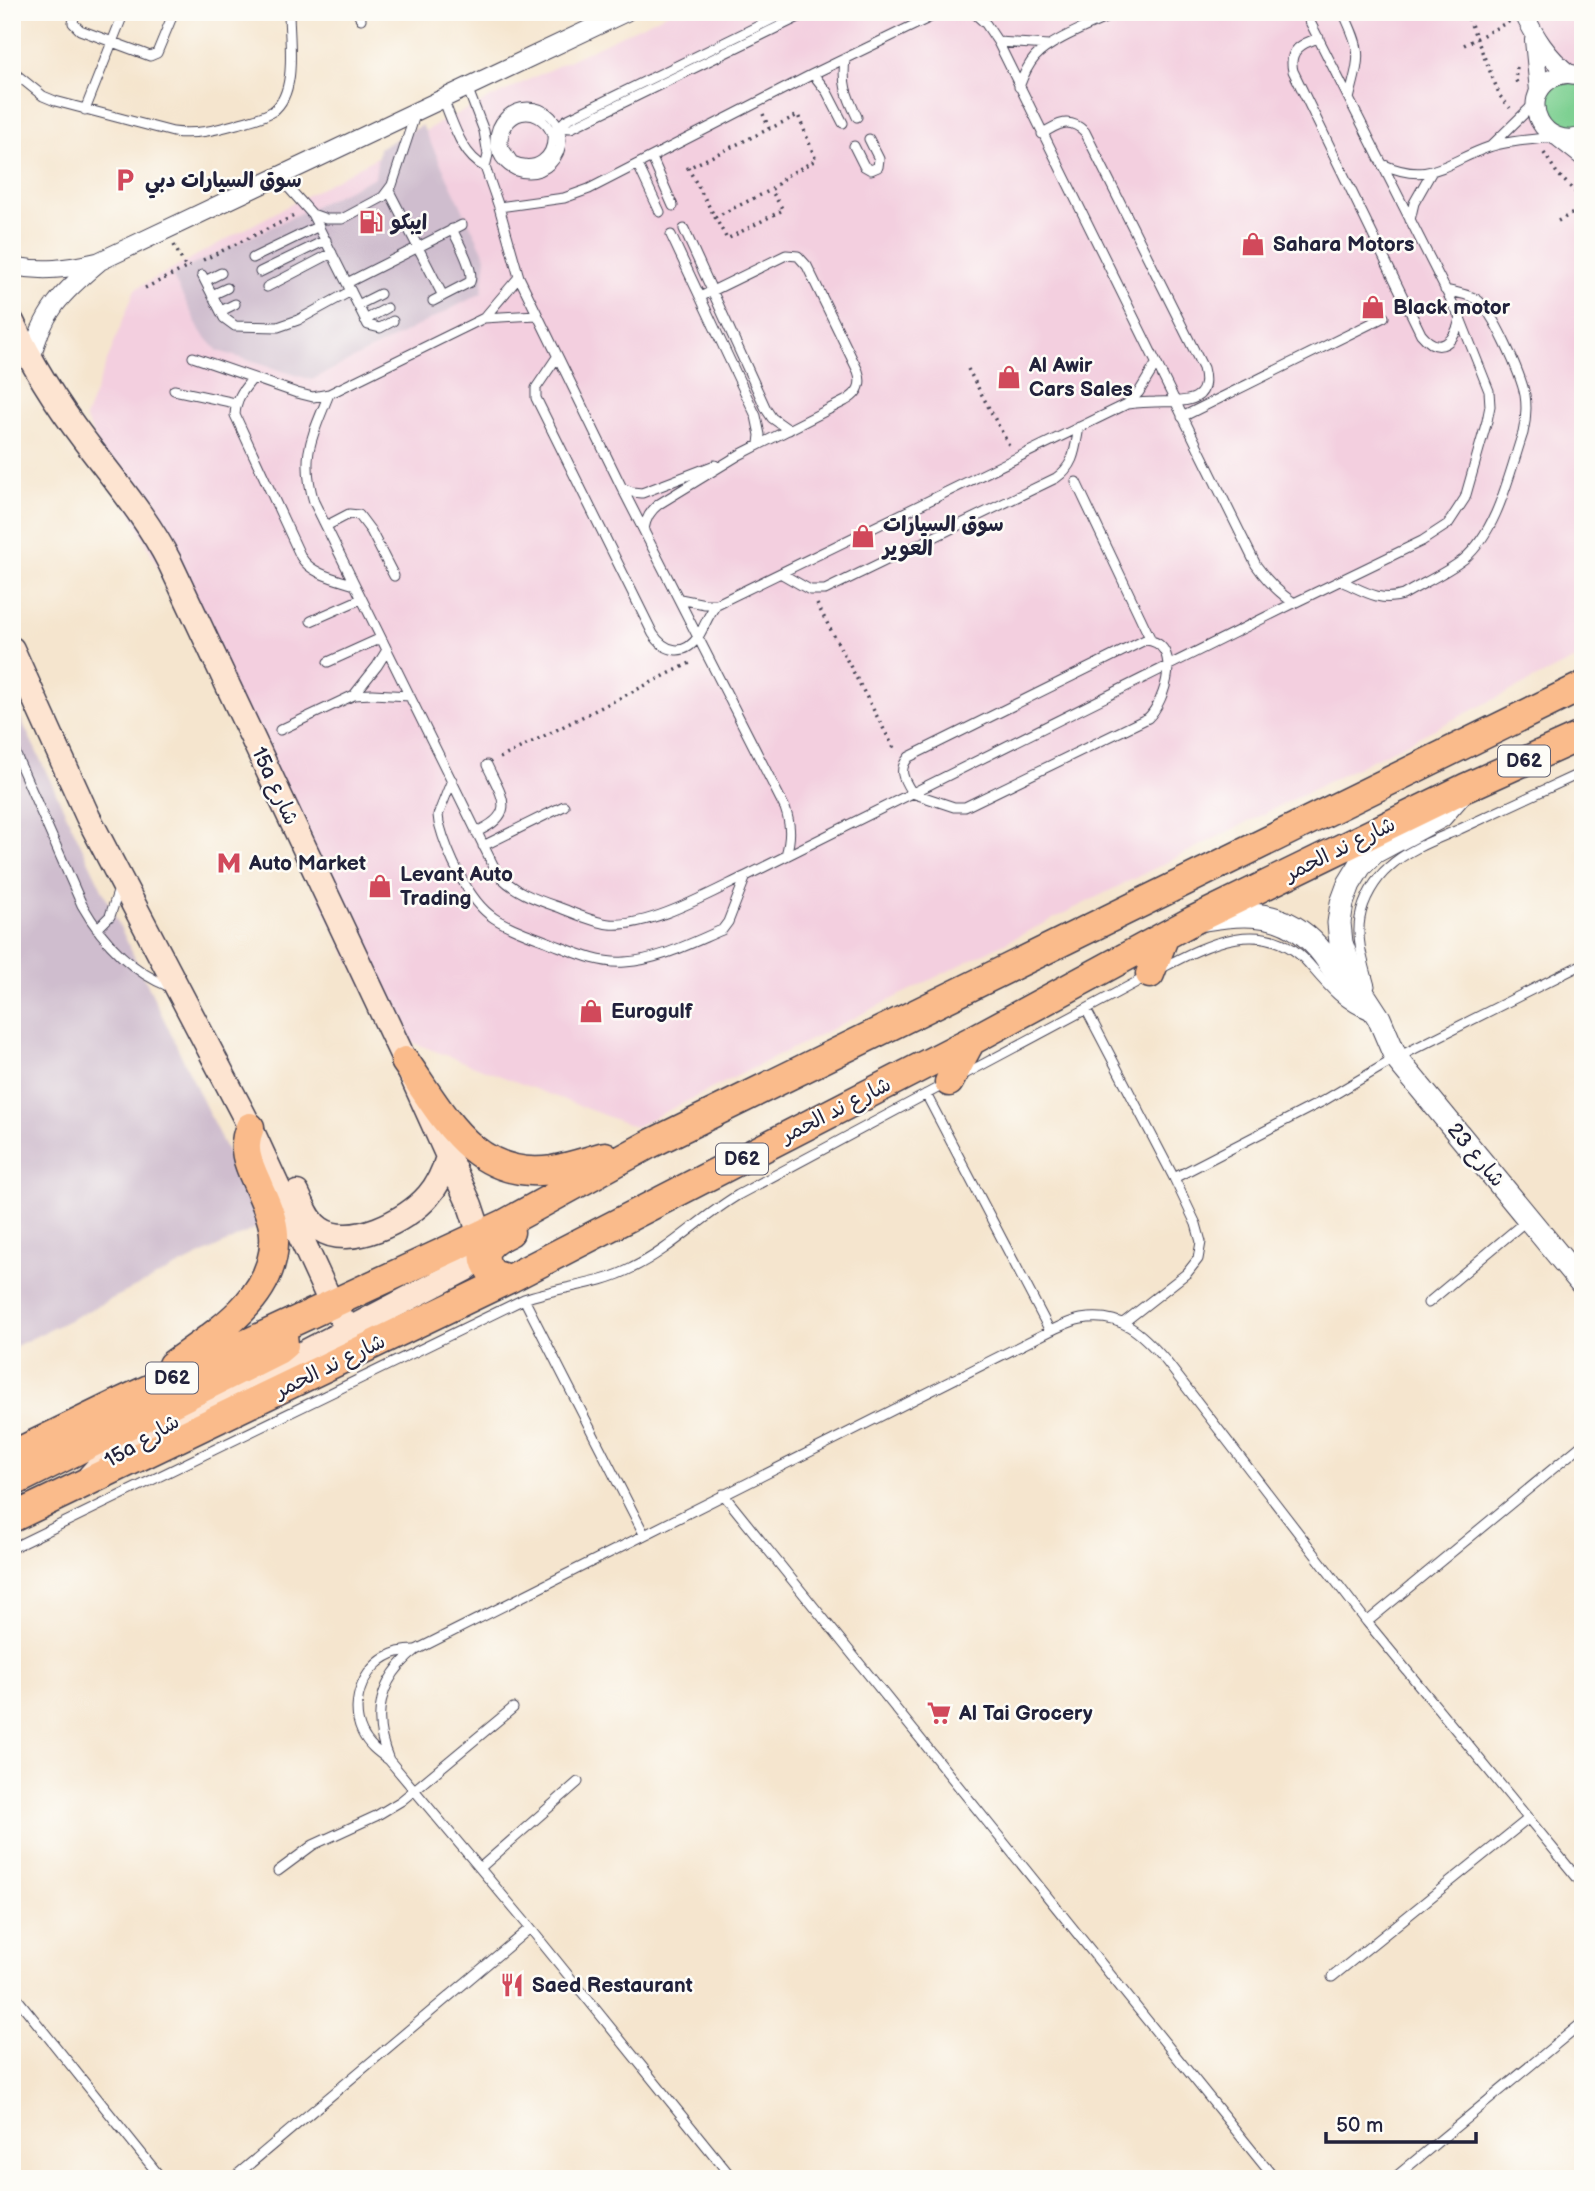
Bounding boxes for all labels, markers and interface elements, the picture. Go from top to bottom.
parking icon: سوق السيارات دبي [111,166,139,194]
place label: سوق السيارات دبي [145,168,302,199]
fuel station icon: ايبكو [357,208,385,236]
place label: ايبكو [389,210,427,235]
shop icon: Sahara Motors [1239,230,1267,258]
place label: Sahara Motors [1273,232,1414,257]
shop icon: Black motor [1359,293,1387,321]
place label: Black motor [1393,295,1511,320]
place label: Al Awir Cars Sales [1028,353,1133,402]
shop icon: Al Awir Cars Sales [995,363,1023,391]
place label: سوق السيارات العوير [881,512,1004,562]
shop icon: سوق السيارات العوير [849,522,877,550]
street label: 15a شارع [244,743,304,830]
road number: D62 [1498,746,1550,776]
street label: شارع ند الحمر [1279,811,1400,889]
metro station icon: Auto Market [215,849,243,877]
place label: Auto Market [248,851,366,876]
place label: Levant Auto Trading [400,862,513,911]
shop icon: Levant Auto Trading [366,872,394,900]
shop icon: Eurogulf [577,997,605,1025]
place label: Eurogulf [611,999,694,1024]
street label: شارع ند الحمر [775,1072,896,1151]
street label: شارع 23 [1440,1118,1510,1193]
road number: D62 [716,1144,768,1175]
street label: شارع ند الحمر [269,1328,390,1406]
road number: D62 [146,1362,198,1394]
street label: 15a شارع [100,1409,185,1475]
supermarket icon: Al Tai Grocery [925,1699,953,1727]
place label: Al Tai Grocery [958,1701,1093,1726]
restaurant icon: Saed Restaurant [498,1971,526,1999]
place label: Saed Restaurant [532,1973,693,1998]
scale bar [1326,2100,1476,2144]
text: 50 m [1336,2113,1383,2138]

